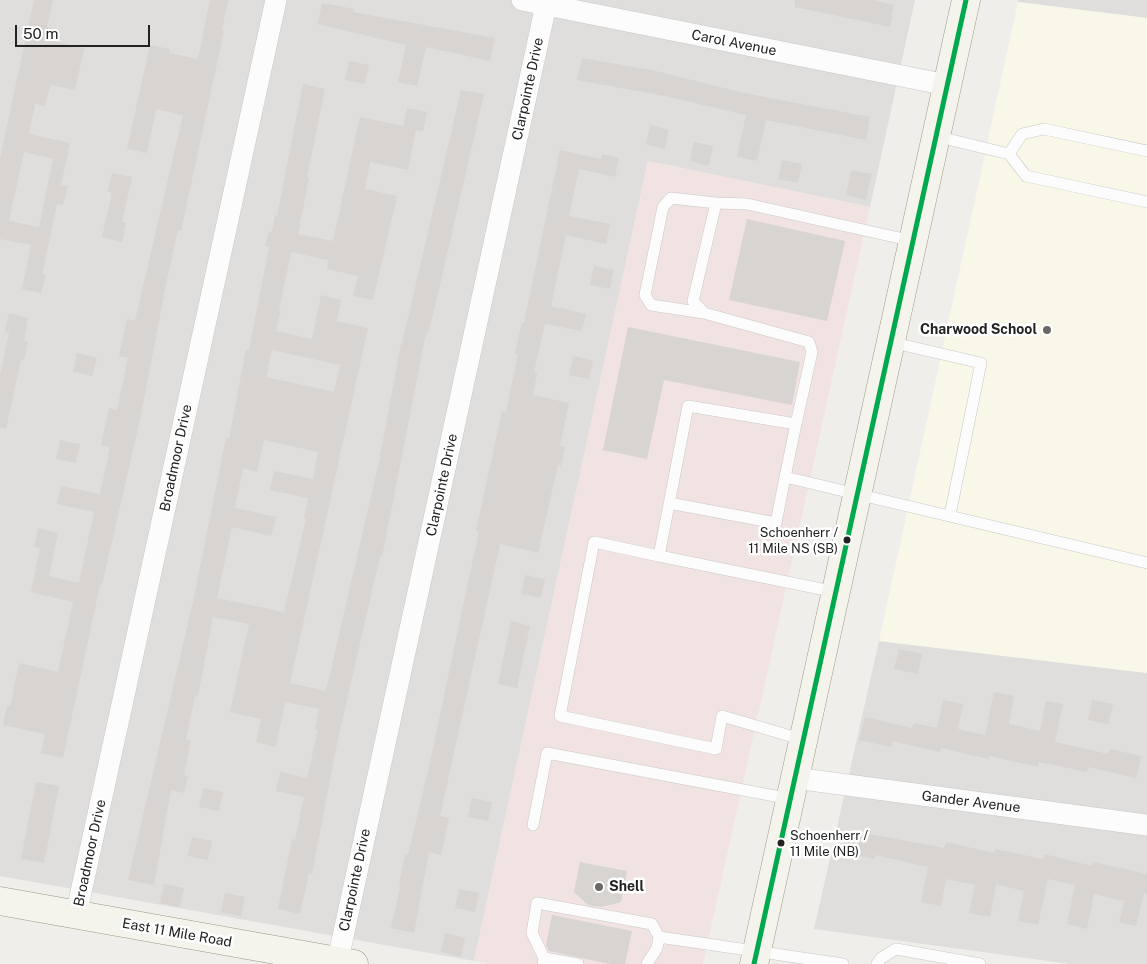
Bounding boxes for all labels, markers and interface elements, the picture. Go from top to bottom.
scale bar [18,15,152,47]
text: 50 m [23,25,58,42]
street label: Carol Avenue [690,27,778,59]
street label: Clarpointe Drive [509,36,547,142]
place label: Charwood School [920,322,1037,338]
marker: Charwood School [1041,324,1053,336]
street label: Broadmoor Drive [156,403,196,513]
street label: Clarpointe Drive [423,432,461,538]
place label: Schoenherr / 11 Mile NS (SB) [748,525,838,556]
marker: Schoenherr / 11 Mile NS (SB) [842,535,852,545]
street label: Gander Avenue [921,788,1021,816]
street label: Broadmoor Drive [70,798,110,908]
street label: Clarpointe Drive [336,827,374,933]
place label: Schoenherr / 11 Mile (NB) [790,828,868,859]
marker: Schoenherr / 11 Mile (NB) [776,838,786,848]
place label: Shell [609,879,644,895]
marker: Shell [593,881,605,893]
street label: East 11 Mile Road [121,915,233,951]

